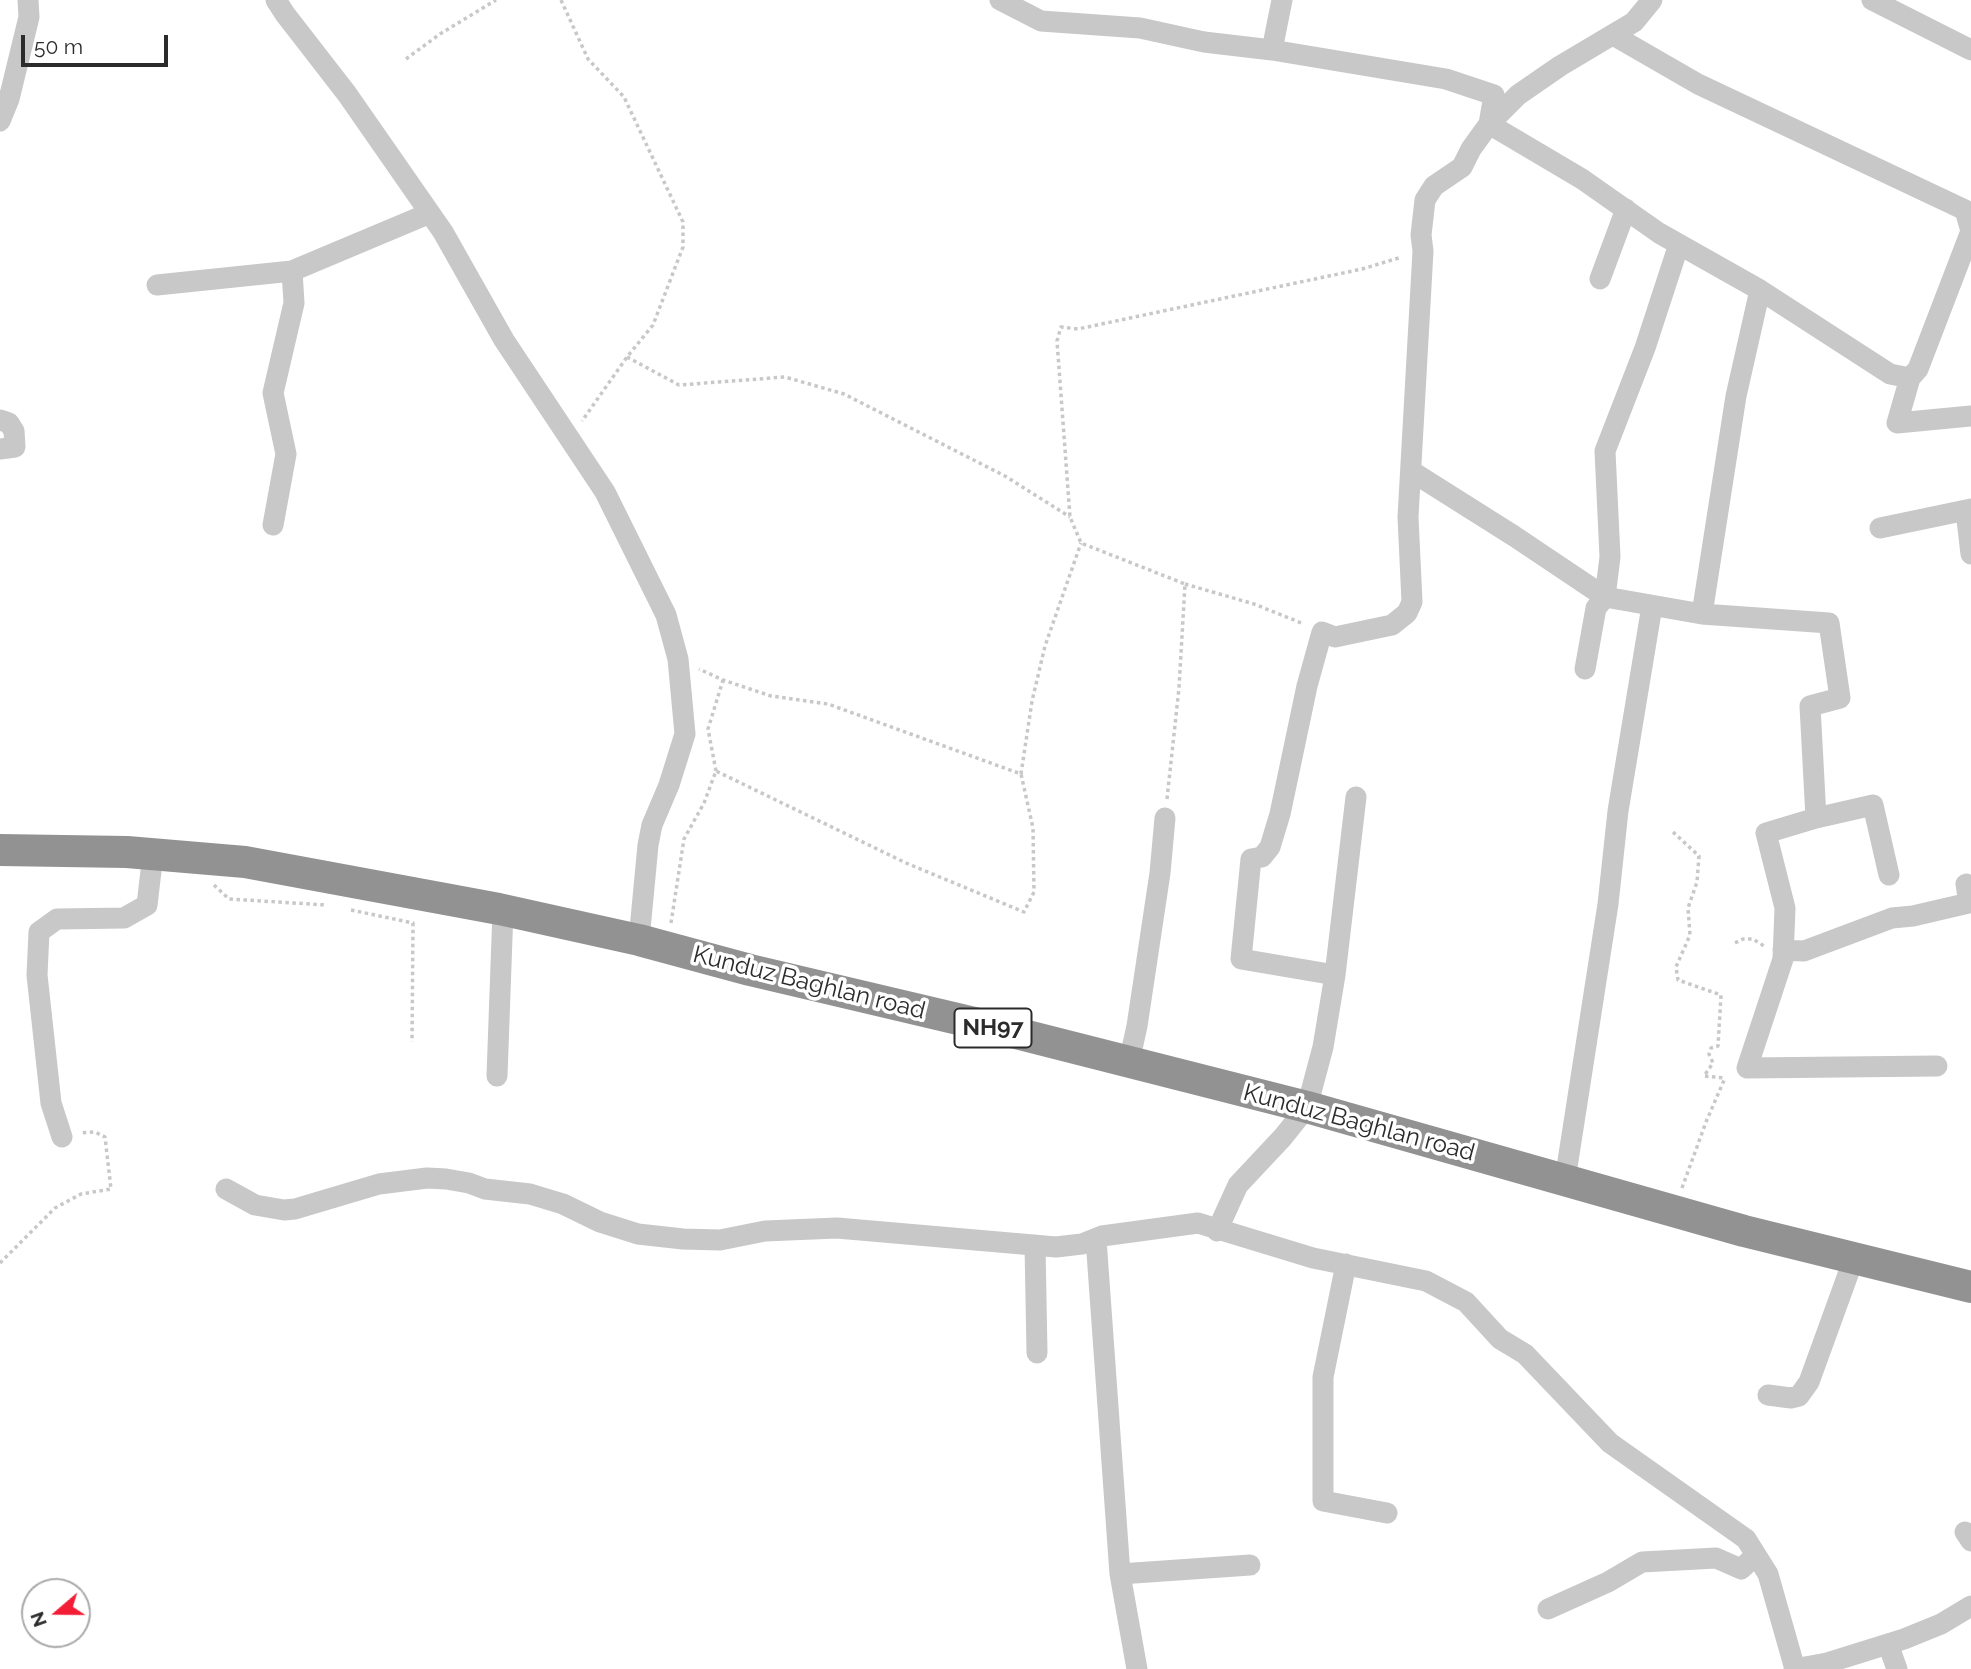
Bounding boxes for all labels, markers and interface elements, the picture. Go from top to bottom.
scale bar [24,21,172,65]
text: 50 m [34,34,83,59]
street label: Kunduz Baghlan road [690,940,928,1026]
road number: NH97 [954,1009,1032,1048]
street label: Kunduz Baghlan road [1240,1078,1478,1168]
north arrow [21,1578,91,1648]
text: N [25,1609,51,1630]

